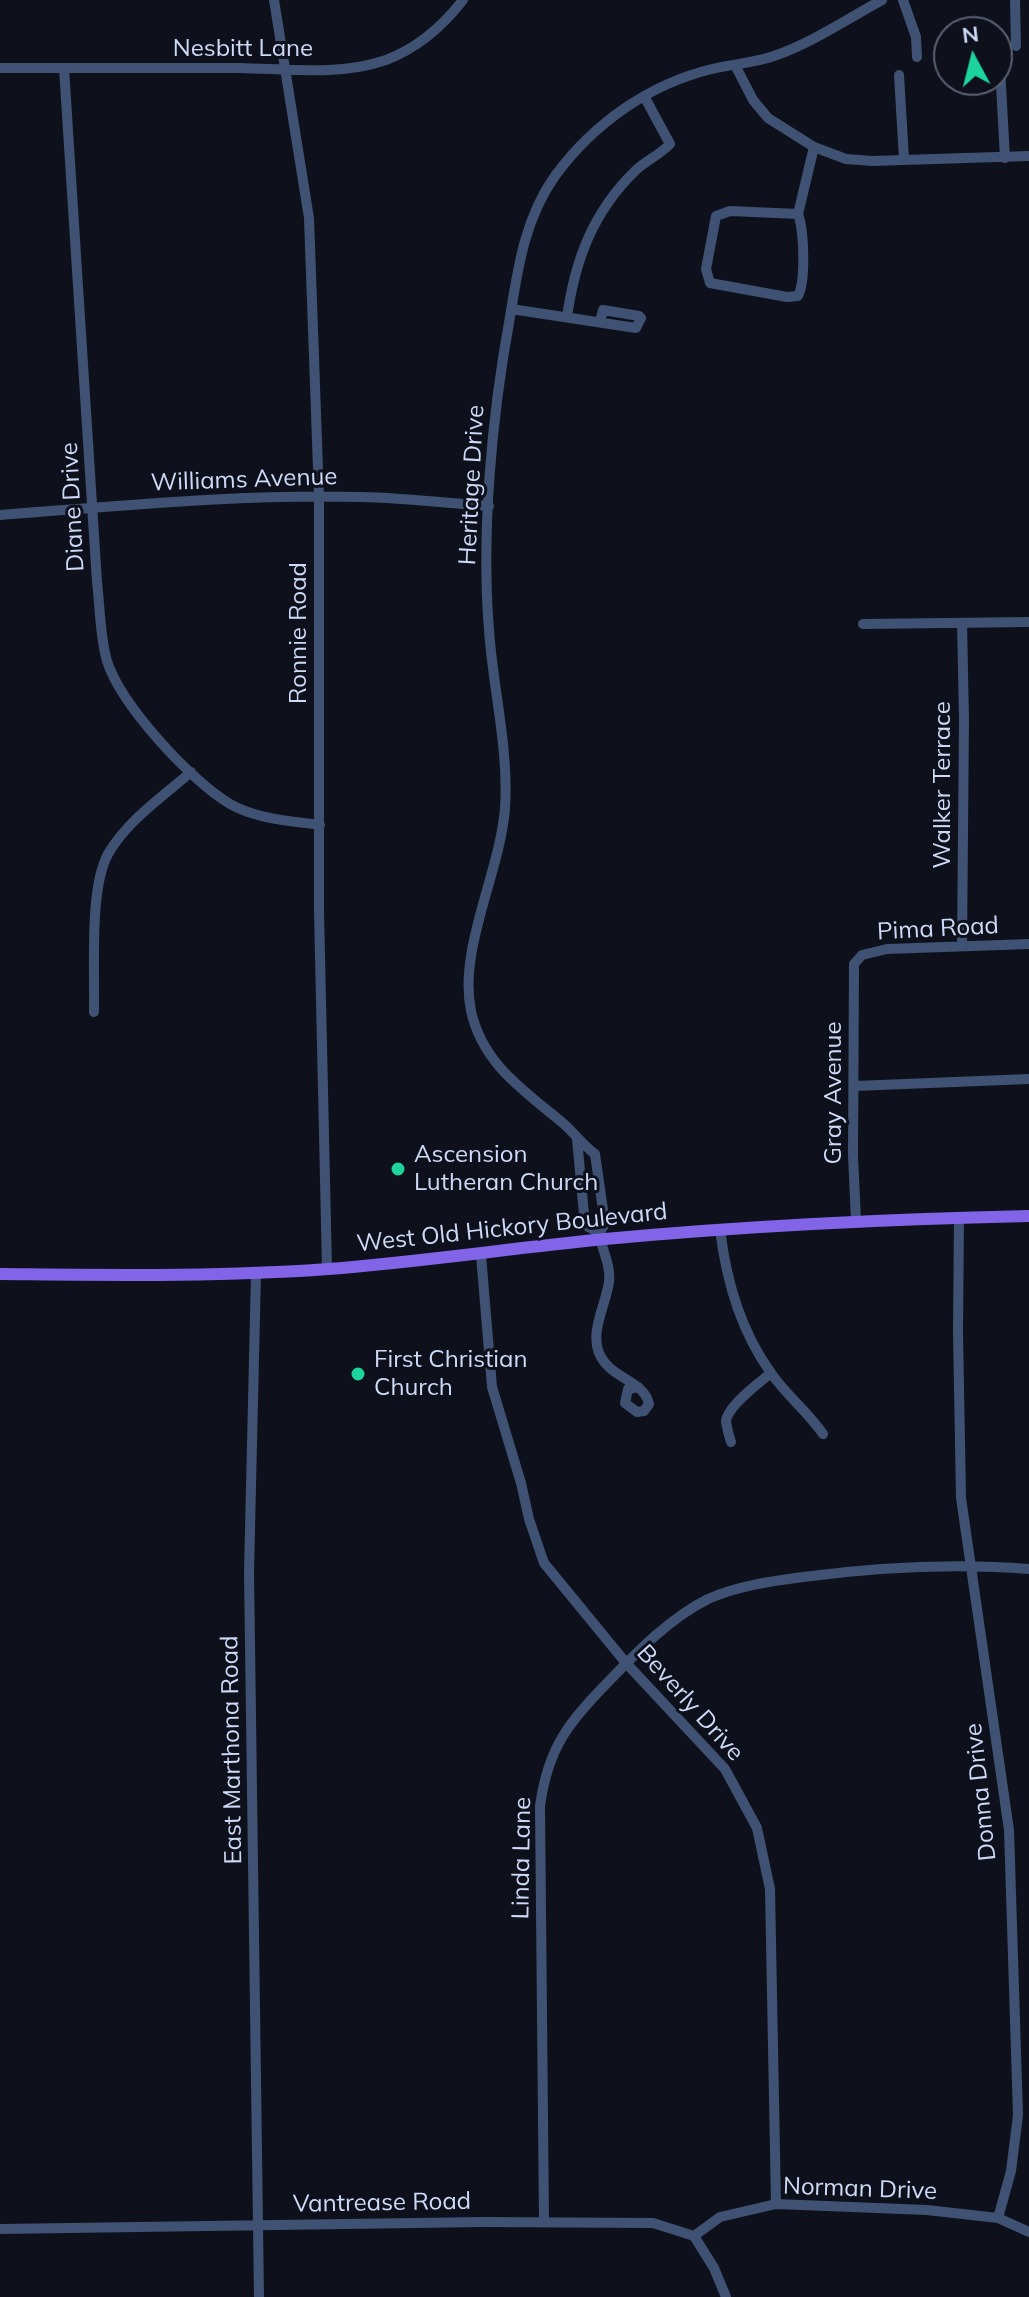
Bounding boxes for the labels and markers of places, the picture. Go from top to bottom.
place label: Ascension Lutheran Church [414,1141,598,1197]
marker: Ascension Lutheran Church [389,1160,407,1178]
place label: First Christian Church [374,1346,528,1402]
marker: First Christian Church [349,1365,367,1383]

